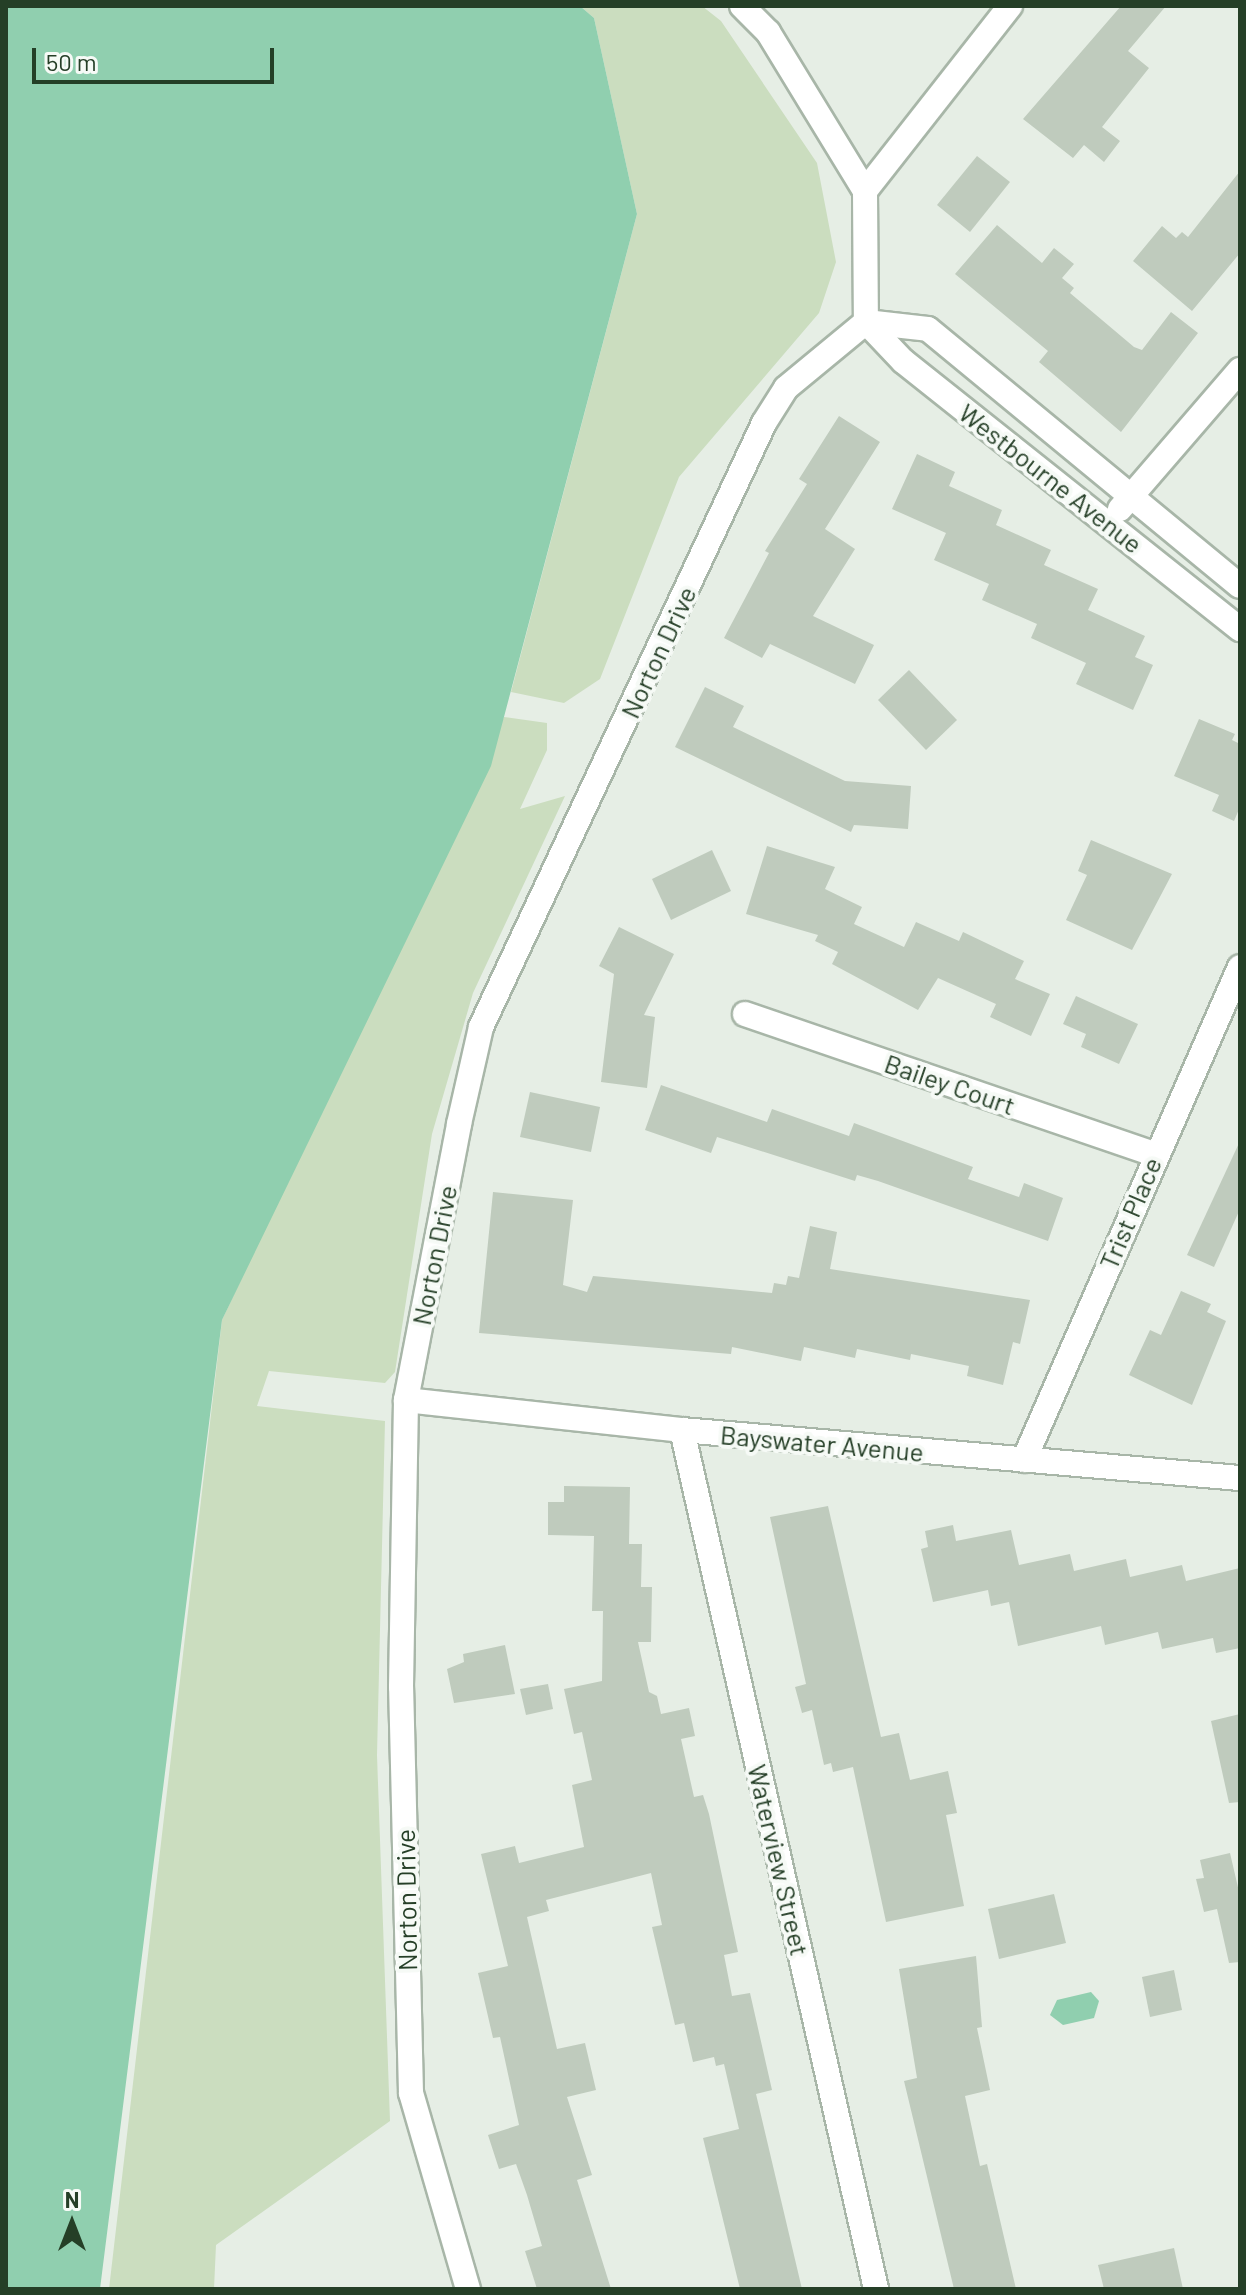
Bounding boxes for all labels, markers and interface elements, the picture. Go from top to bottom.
scale bar [36,32,278,82]
text: 50 m [46,47,97,76]
street label: Westbourne Avenue [953,397,1149,559]
street label: Norton Drive [614,581,702,723]
street label: Bailey Court [881,1047,1019,1121]
street label: Trist Place [1092,1152,1168,1274]
street label: Norton Drive [405,1182,463,1328]
street label: Bayswater Avenue [719,1419,925,1467]
street label: Waterview Street [742,1761,816,1959]
street label: Norton Drive [389,1829,423,1971]
north arrow [32,2183,112,2263]
text: N [65,2186,79,2212]

